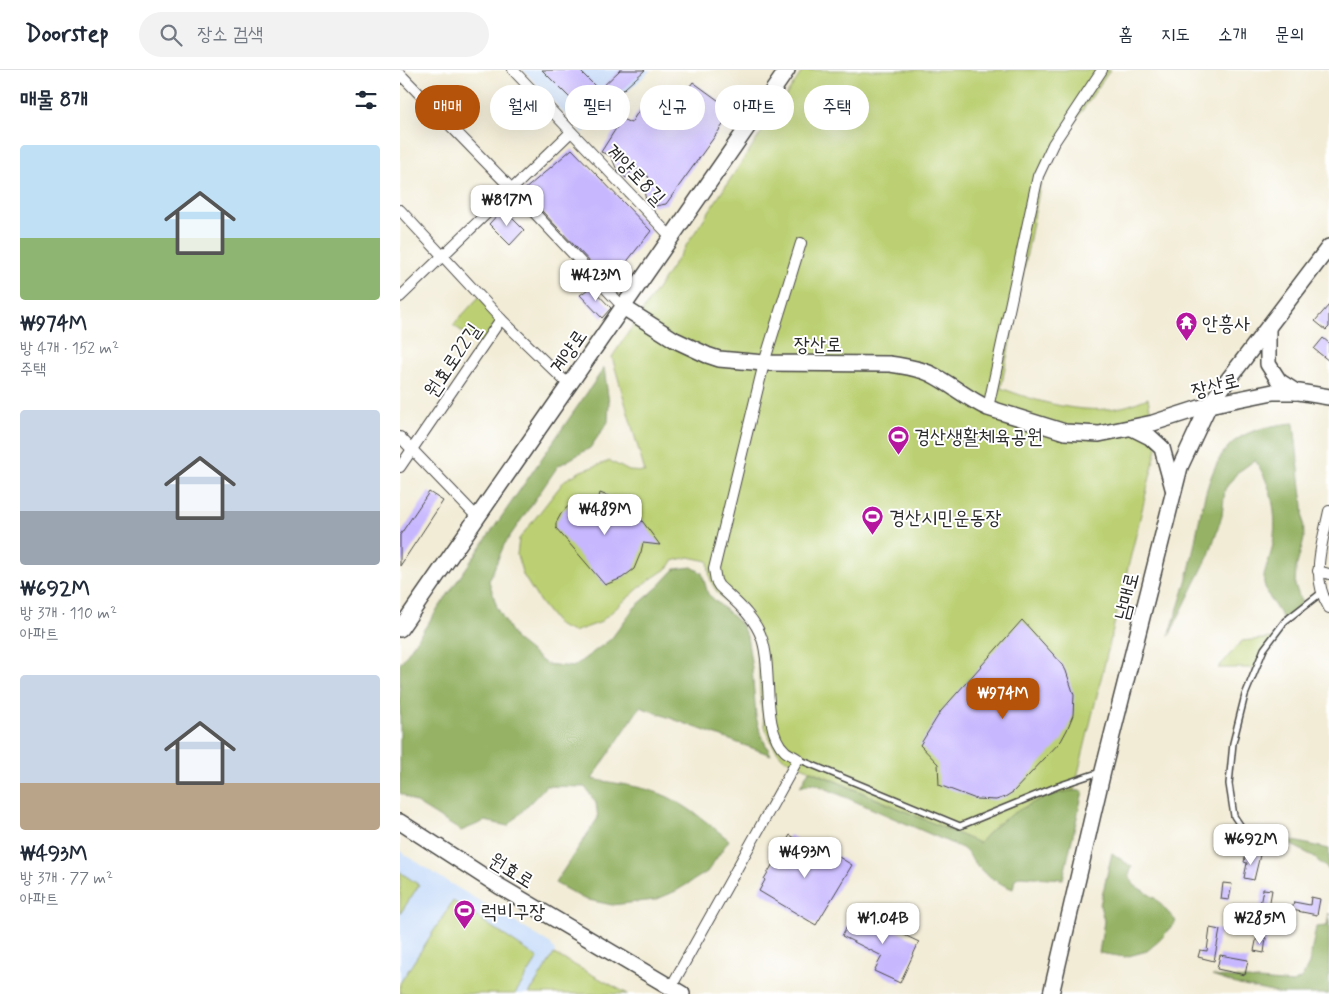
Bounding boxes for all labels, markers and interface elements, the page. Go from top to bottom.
search box [139,12,489,57]
text: Doorstep [25,19,109,50]
icon: search [157,21,185,49]
text: 장소 검색 [197,22,263,47]
text: 홈 [1119,23,1133,47]
text: 지도 [1161,23,1190,47]
text: 소개 [1218,23,1247,47]
text: 문의 [1275,23,1304,47]
chip: 매매 [415,85,480,130]
chip: 월세 [490,85,555,130]
chip: 필터 [565,85,630,130]
chip: 신규 [640,85,705,130]
chip: 아파트 [715,85,794,130]
chip: 주택 [804,85,869,130]
text: 매물 8개 [20,86,88,114]
icon: filters [352,86,380,114]
street label: 계양로8길 [599,138,671,212]
icon: home [155,178,245,268]
pin: ₩817M [472,184,542,227]
text: ₩817M [482,190,532,211]
pin: ₩423M [561,260,631,302]
text: ₩423M [571,265,621,286]
text: ₩974M [20,310,87,338]
temple icon: 안흥사 [1174,311,1198,342]
place label: 안흥사 [1202,311,1250,338]
street label: 원효로22길 [419,318,488,403]
street label: 계양로 [544,324,594,379]
street label: 장산로 [794,332,842,359]
text: 방 4개 · 152 m² [20,338,119,359]
text: 주택 [20,359,46,380]
street label: 장산로 [1189,368,1242,405]
sports icon: 경산생활체육공원 [886,424,910,455]
place label: 경산생활체육공원 [914,424,1043,451]
icon: home [155,443,245,533]
pin: ₩489M [570,494,640,536]
text: ₩489M [579,499,631,520]
sports icon: 경산시민운동장 [861,505,885,536]
place label: 경산시민운동장 [889,505,1002,532]
street label: 남매로 [1109,570,1146,623]
text: ₩692M [20,575,90,603]
text: 방 3개 · 110 m² [20,603,117,624]
text: 아파트 [20,624,59,645]
pin: ₩974M [968,678,1038,720]
text: ₩974M [977,683,1029,704]
icon: home [155,708,245,798]
pin: ₩692M [1216,824,1286,866]
text: ₩692M [1224,829,1278,850]
pin: ₩493M [770,836,840,879]
text: ₩493M [20,840,87,868]
text: ₩493M [779,842,831,863]
street label: 원효로 [484,847,539,896]
text: 방 3개 · 77 m² [20,868,113,889]
text: 아파트 [20,889,59,910]
sports icon: 럭비구장 [453,899,477,930]
place label: 럭비구장 [481,899,545,926]
pin: ₩1.04B [842,902,924,945]
pin: ₩285M [1225,902,1295,945]
text: ₩1.04B [857,908,909,929]
text: ₩285M [1234,908,1286,929]

